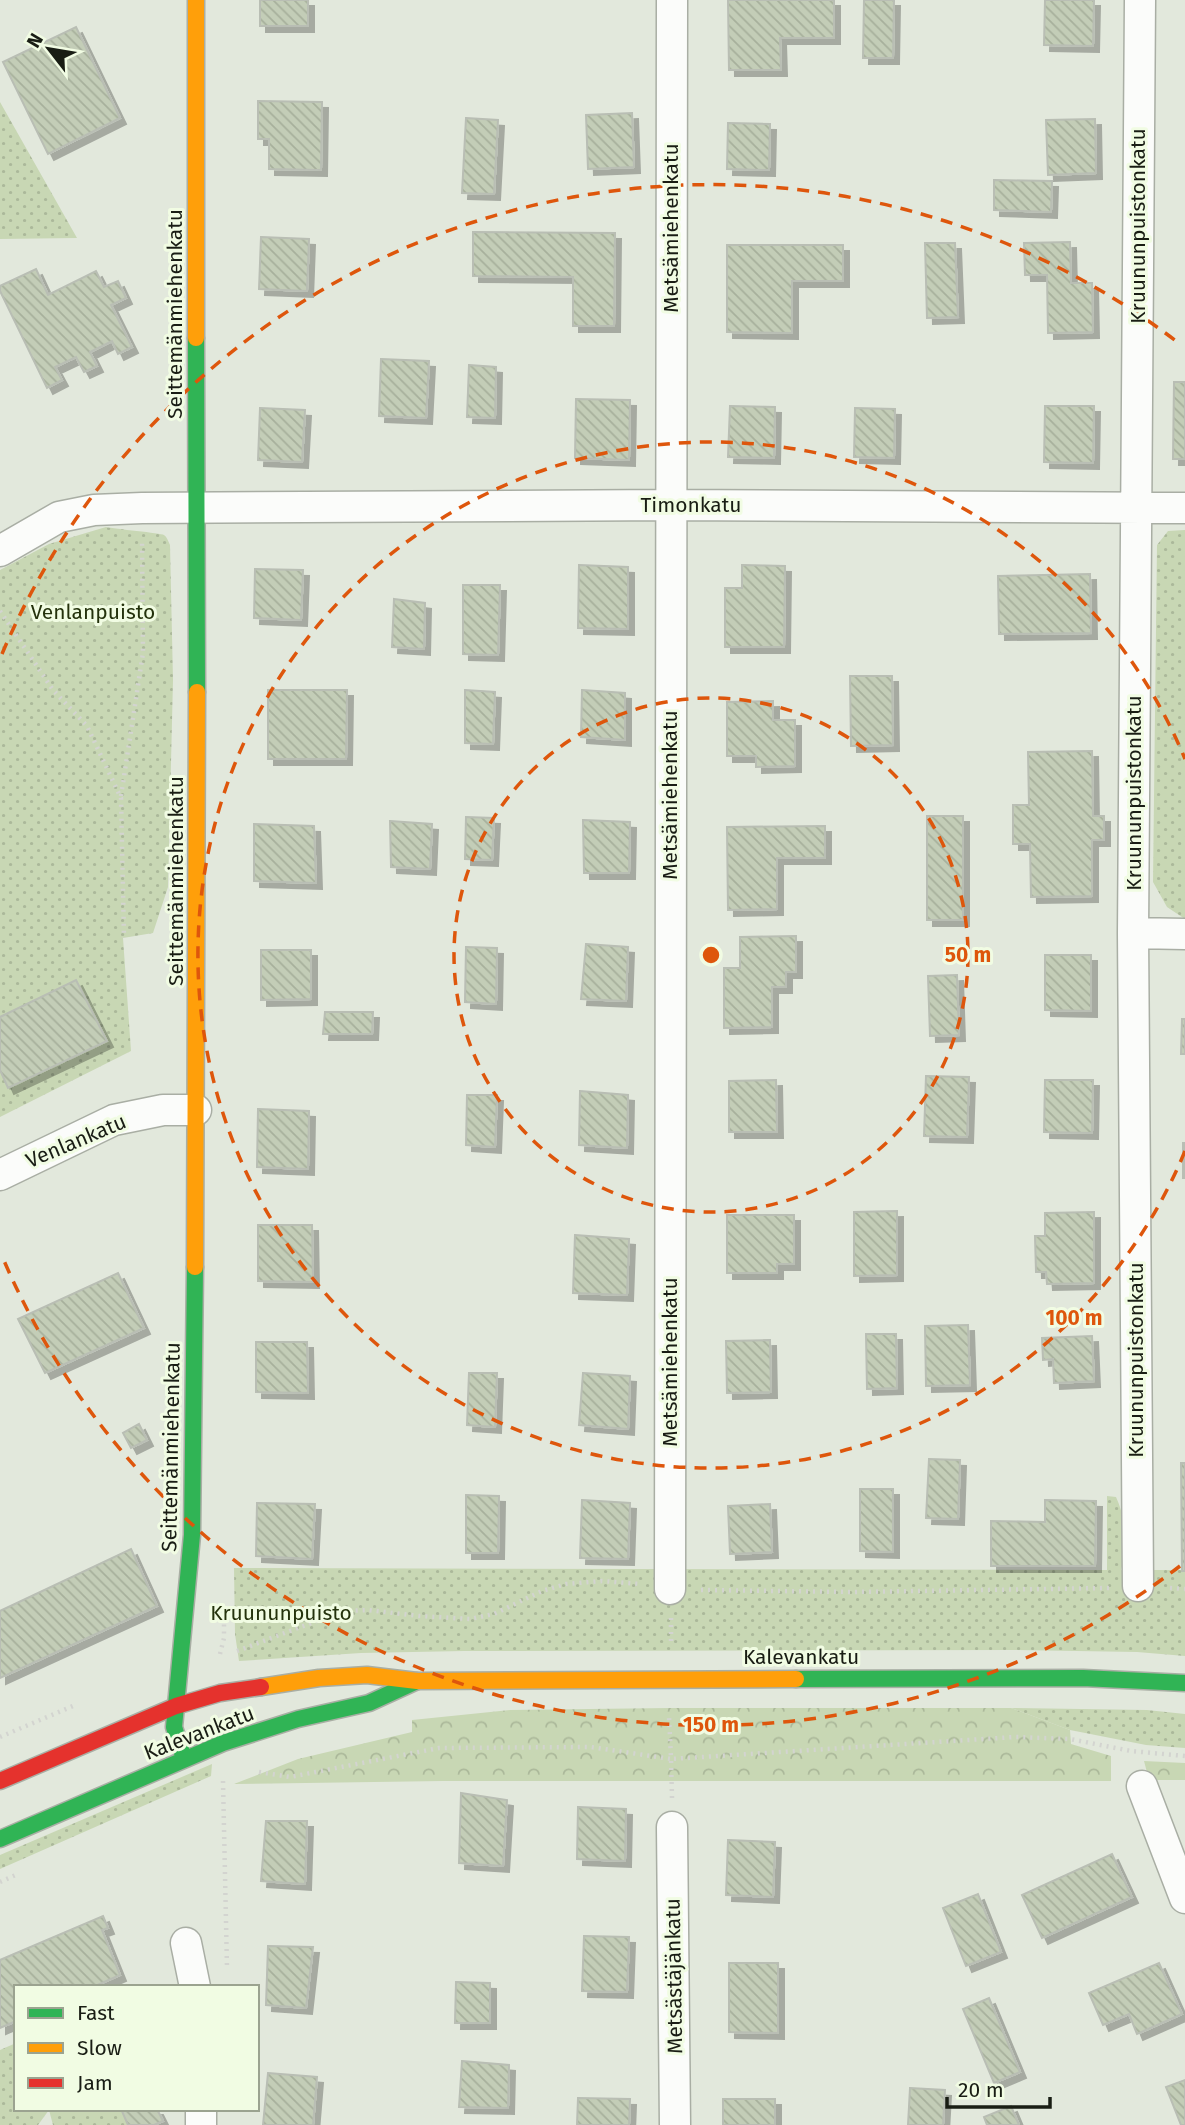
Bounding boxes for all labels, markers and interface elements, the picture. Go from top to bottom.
north arrow [14,14,84,84]
text: N [22,29,48,52]
street label: Kruununpuistonkatu [1125,128,1151,324]
street label: Metsämiehenkatu [658,143,684,313]
street label: Seittemänmiehenkatu [162,209,188,419]
street label: Timonkatu [640,492,742,518]
park label: Venlanpuisto [31,599,155,625]
street label: Kruununpuistonkatu [1121,695,1147,891]
street label: Metsämiehenkatu [657,710,683,880]
street label: Seittemänmiehenkatu [163,776,189,986]
text: 50 m [945,942,991,968]
centre of rings [699,943,723,967]
street label: Venlankatu [22,1108,130,1174]
street label: Kruununpuistonkatu [1123,1262,1149,1458]
street label: Metsämiehenkatu [657,1277,683,1447]
text: 100 m [1045,1305,1103,1331]
street label: Seittemänmiehenkatu [156,1342,186,1552]
park label: Kruununpuisto [210,1600,352,1626]
street label: Kalevankatu [743,1644,859,1670]
street label: Kalevankatu [140,1700,258,1766]
text: 150 m [683,1712,739,1738]
street label: Metsästäjänkatu [660,1898,688,2054]
legend [14,1985,259,2111]
text: Fast [77,2000,115,2026]
text: Slow [77,2035,122,2061]
scale bar [947,2066,1050,2110]
text: Jam [77,2070,113,2096]
text: 20 m [958,2077,1004,2103]

